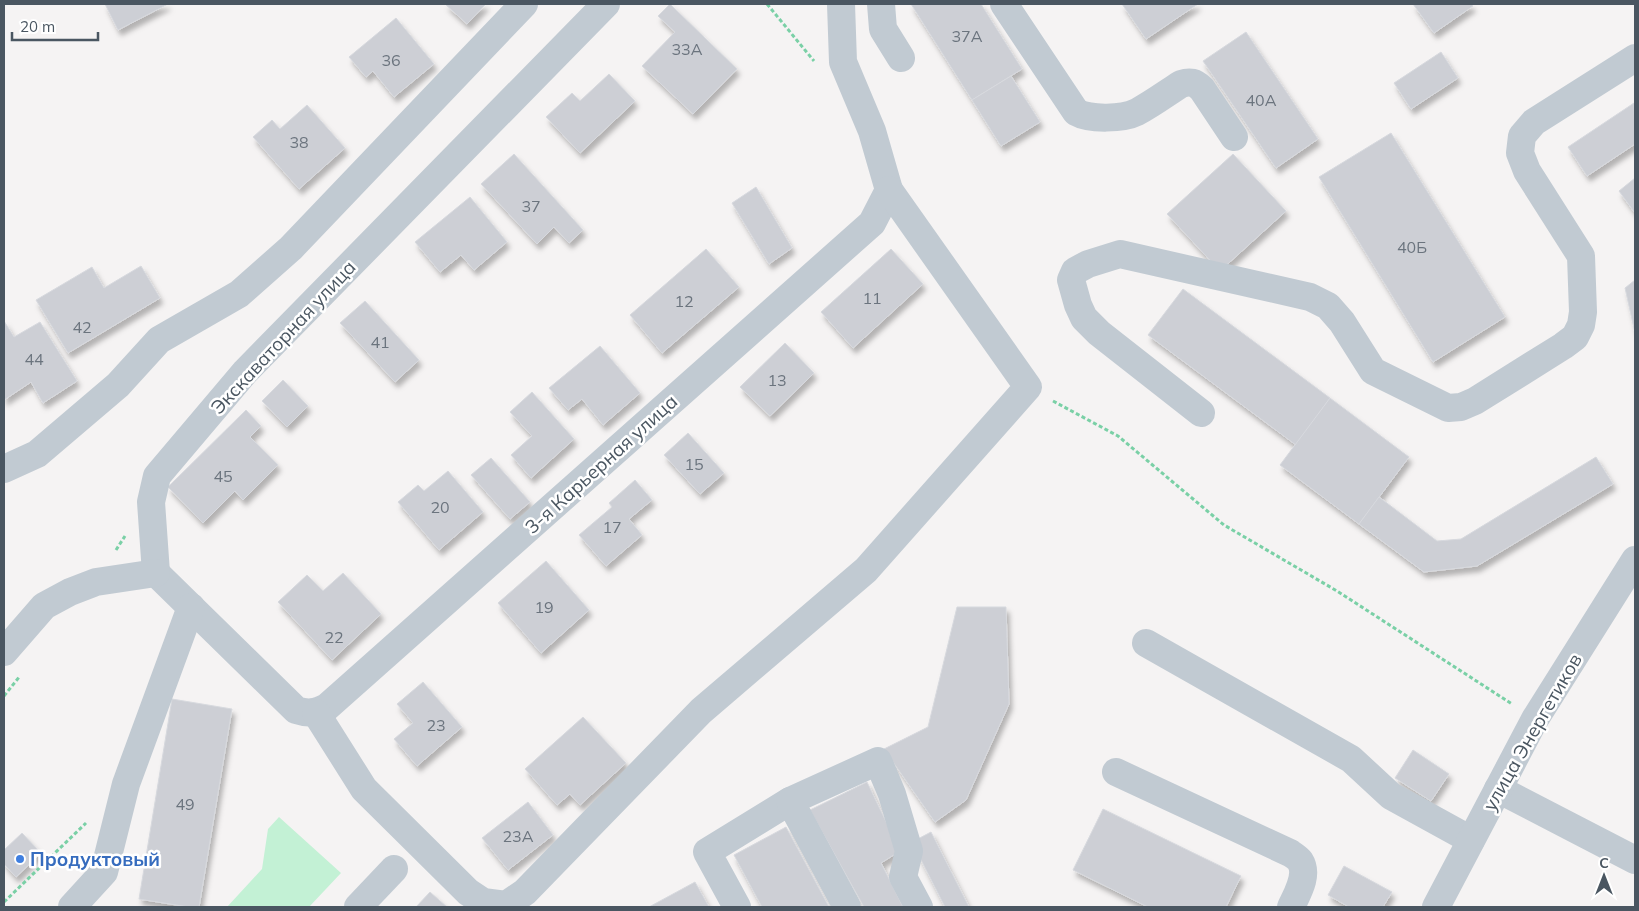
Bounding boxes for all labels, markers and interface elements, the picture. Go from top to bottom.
scale bar [12,10,99,42]
text: 20 m [20,17,55,36]
house number: 37А [952,26,983,46]
house number: 33А [672,39,703,59]
house number: 36 [381,50,401,70]
house number: 40А [1246,90,1277,110]
house number: 38 [289,132,309,152]
house number: 37 [521,196,541,216]
house number: 40Б [1397,237,1427,257]
street label: Экскаваторная улица [205,255,361,419]
house number: 11 [862,288,882,308]
house number: 12 [674,291,694,311]
house number: 42 [72,317,92,337]
house number: 41 [370,332,390,352]
house number: 44 [24,349,44,369]
house number: 13 [767,370,787,390]
street label: 3-я Карьерная улица [520,389,682,539]
house number: 15 [684,454,704,474]
house number: 45 [213,466,233,486]
house number: 20 [430,497,450,517]
house number: 17 [602,517,622,537]
house number: 19 [534,597,554,617]
house number: 22 [324,627,344,647]
street label: улица Энергетиков [1477,649,1587,815]
house number: 23 [426,715,446,735]
house number: 49 [175,794,195,814]
house number: 23А [503,826,534,846]
place label: Продуктовый [30,847,160,871]
north arrow [1579,851,1629,901]
marker: Продуктовый [14,853,26,865]
text: С [1599,854,1609,872]

